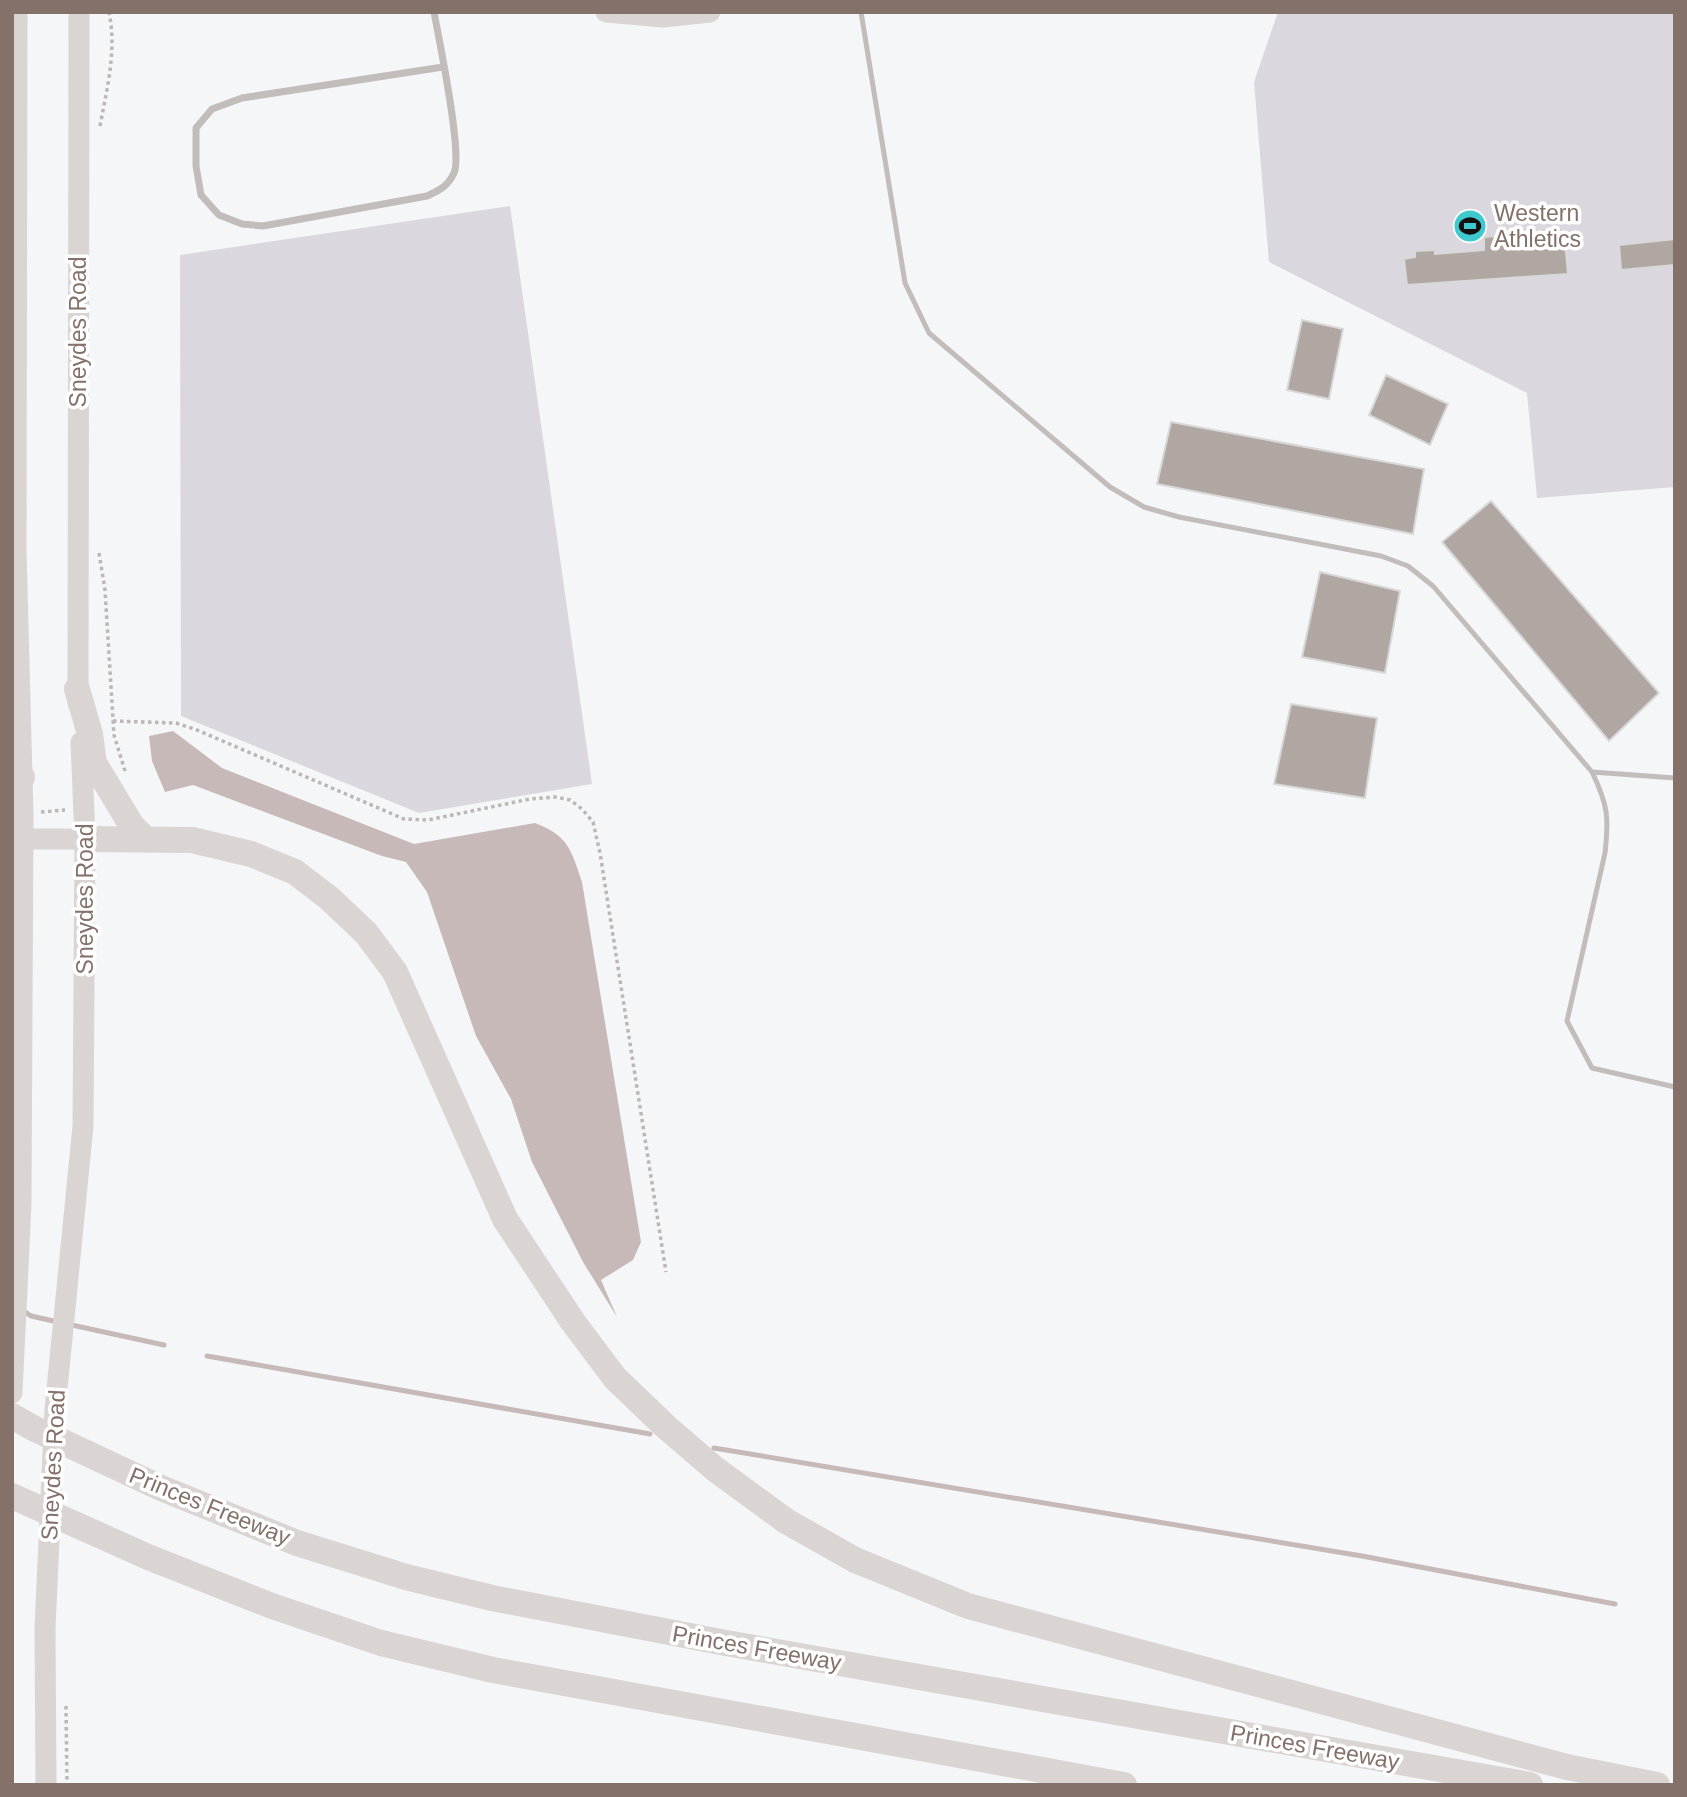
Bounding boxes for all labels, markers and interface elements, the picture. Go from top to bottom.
place label: Western Athletics [1494,200,1581,252]
sports icon: Western Athletics [1451,207,1489,245]
street label: Sneydes Road [65,257,91,407]
street label: Sneydes Road [72,824,98,974]
street label: Sneydes Road [36,1389,70,1541]
street label: Princes Freeway [126,1462,295,1550]
street label: Princes Freeway [670,1620,844,1676]
street label: Princes Freeway [1228,1719,1402,1775]

